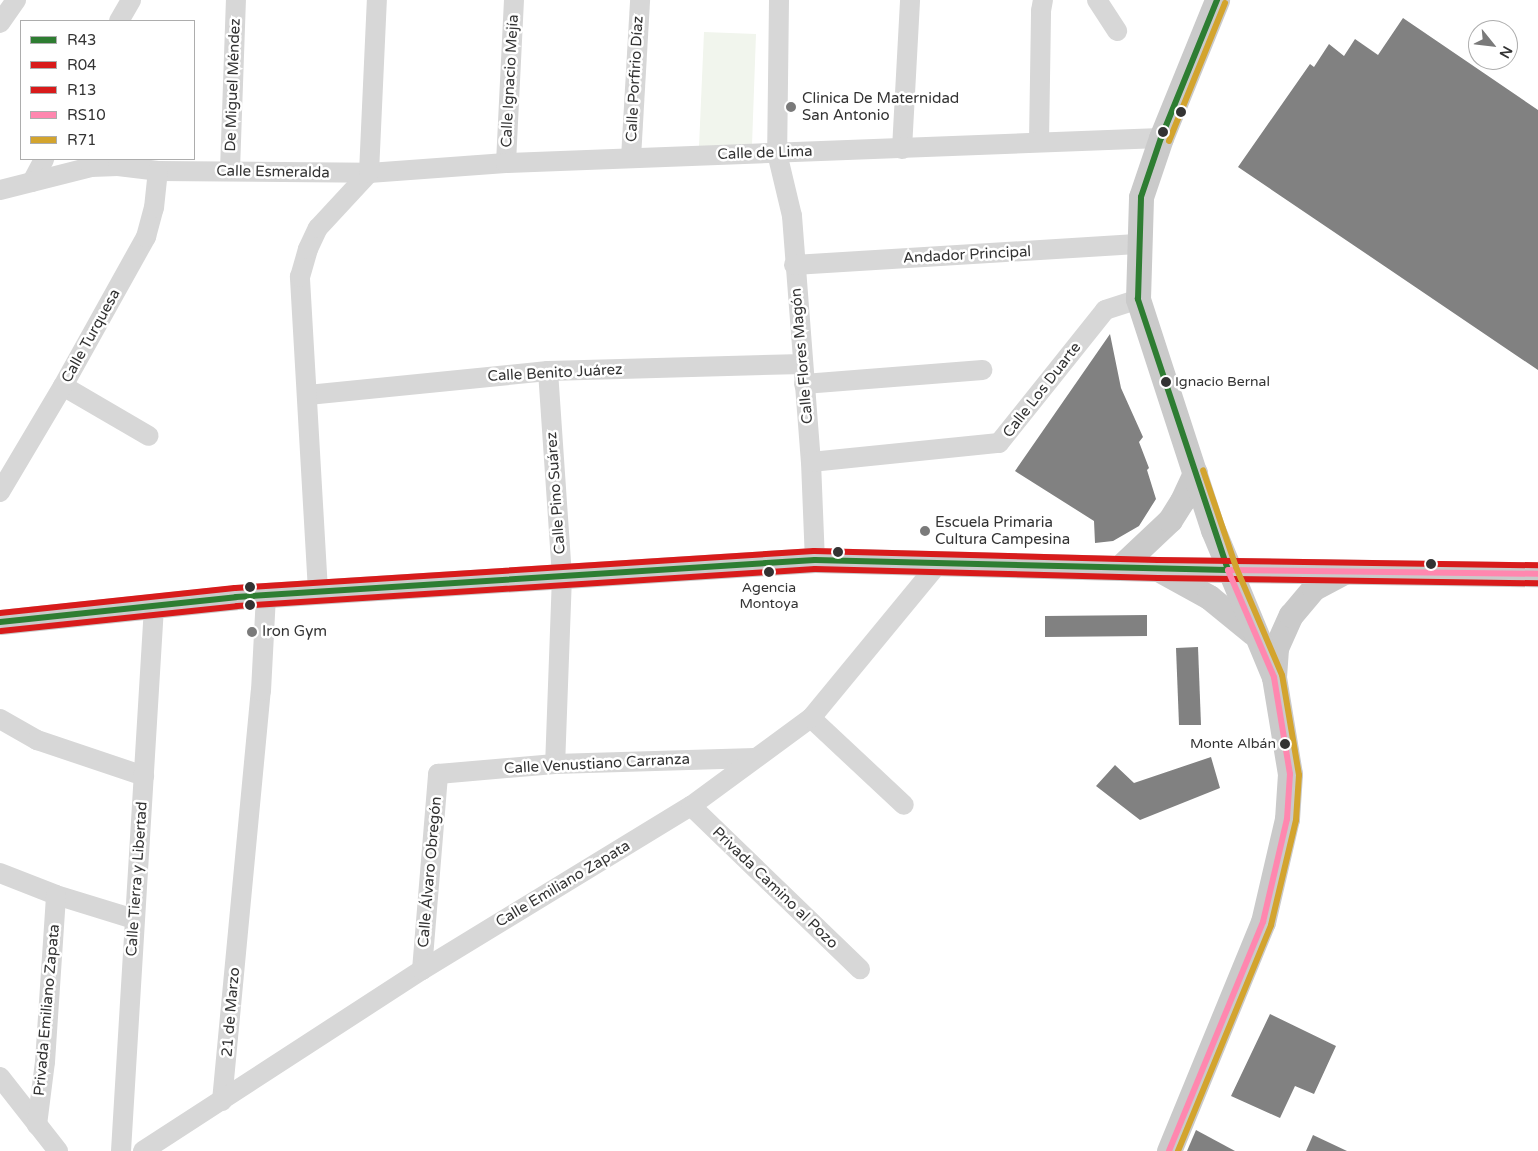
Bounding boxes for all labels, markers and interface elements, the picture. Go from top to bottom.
street label: Calle Ignacio Mejía [498,14,522,148]
street label: Calle Porfirio Díaz [623,15,647,143]
street label: De Miguel Méndez [222,18,244,152]
legend [20,20,195,160]
north arrow [1468,20,1518,70]
text: R43 [67,31,97,49]
text: N [1496,43,1516,61]
text: R04 [67,56,97,74]
text: R13 [67,81,97,99]
place label: Clinica De Maternidad San Antonio [802,89,959,124]
marker: Clinica De Maternidad San Antonio [784,100,798,114]
text: RS10 [67,106,106,124]
unlabelled marker [1176,107,1186,117]
unlabelled marker [1158,127,1168,137]
text: R71 [67,131,97,149]
street label: Calle de Lima [717,142,813,164]
street label: Calle Esmeralda [216,162,330,182]
street label: Andador Principal [902,243,1032,267]
street label: Calle Turquesa [58,286,124,386]
street label: Calle Flores Magón [787,287,817,425]
street label: Calle Los Duarte [999,339,1085,441]
street label: Calle Benito Juárez [487,360,623,386]
place label: Ignacio Bernal [1175,374,1270,390]
marker: Ignacio Bernal [1161,377,1171,387]
street label: Calle Pino Suárez [543,431,569,555]
place label: Escuela Primaria Cultura Campesina [935,513,1070,548]
marker: Escuela Primaria Cultura Campesina [919,525,931,537]
unlabelled marker [833,547,843,557]
unlabelled marker [1426,559,1436,569]
marker: Agencia Montoya [764,567,774,577]
place label: Agencia Montoya [739,580,799,612]
unlabelled marker [245,582,255,592]
unlabelled marker [245,600,255,610]
place label: Iron Gym [262,623,327,641]
marker: Iron Gym [246,626,258,638]
place label: Monte Albán [1190,736,1276,752]
marker: Monte Albán [1280,739,1290,749]
street label: Calle Venustiano Carranza [504,750,690,778]
street label: Calle Álvaro Obregón [414,796,446,948]
street label: Calle Tierra y Libertad [123,801,151,957]
street label: Privada Camino al Pozo [708,823,842,953]
street label: Calle Emiliano Zapata [493,837,633,931]
street label: Privada Emiliano Zapata [31,923,63,1097]
street label: 21 de Marzo [218,966,244,1058]

